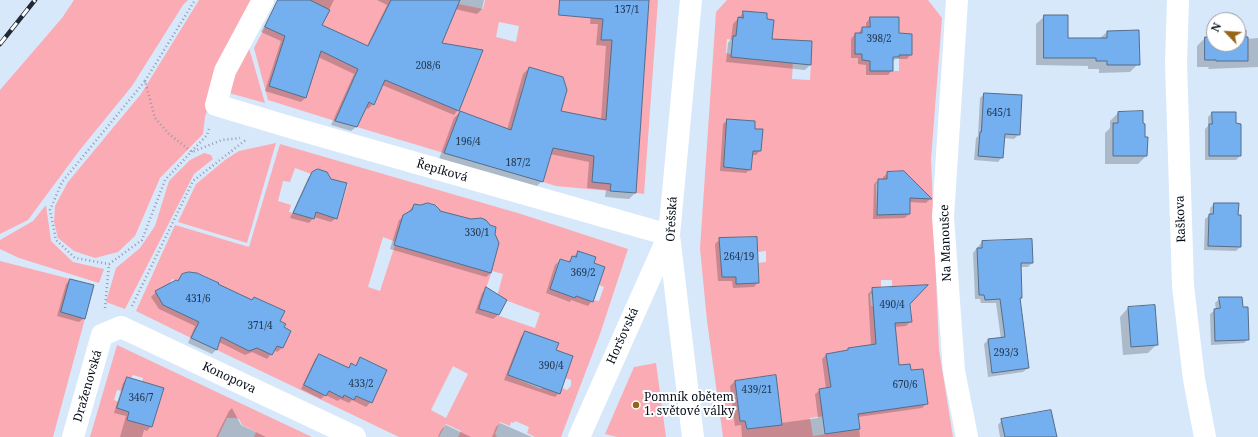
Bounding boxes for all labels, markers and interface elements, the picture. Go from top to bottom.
house number: 137/1 [614,4,640,16]
north arrow [1206,12,1246,52]
text: N [1207,20,1224,34]
house number: 398/2 [866,33,892,45]
house number: 208/6 [415,60,441,72]
house number: 645/1 [986,107,1012,119]
house number: 196/4 [455,136,481,148]
street label: Řepíková [415,157,469,185]
house number: 187/2 [505,157,531,169]
street label: Raškova [1173,195,1189,243]
street label: Ořešská [664,196,680,242]
street label: Na Manoušce [937,204,955,282]
house number: 330/1 [464,227,490,239]
house number: 264/19 [724,251,754,263]
house number: 369/2 [570,267,596,279]
house number: 431/6 [185,293,211,305]
house number: 490/4 [879,299,905,311]
street label: Horšovská [604,305,642,367]
house number: 371/4 [247,320,273,332]
house number: 293/3 [993,347,1019,359]
street label: Draženovská [71,348,105,424]
street label: Konopova [200,359,258,397]
house number: 390/4 [538,360,564,372]
house number: 433/2 [348,378,374,390]
house number: 670/6 [892,379,918,391]
house number: 439/21 [742,384,772,396]
place label: Pomník obětem 1. světové války [644,391,734,419]
house number: 346/7 [128,392,154,404]
marker: Pomník obětem 1. světové války [631,400,641,410]

